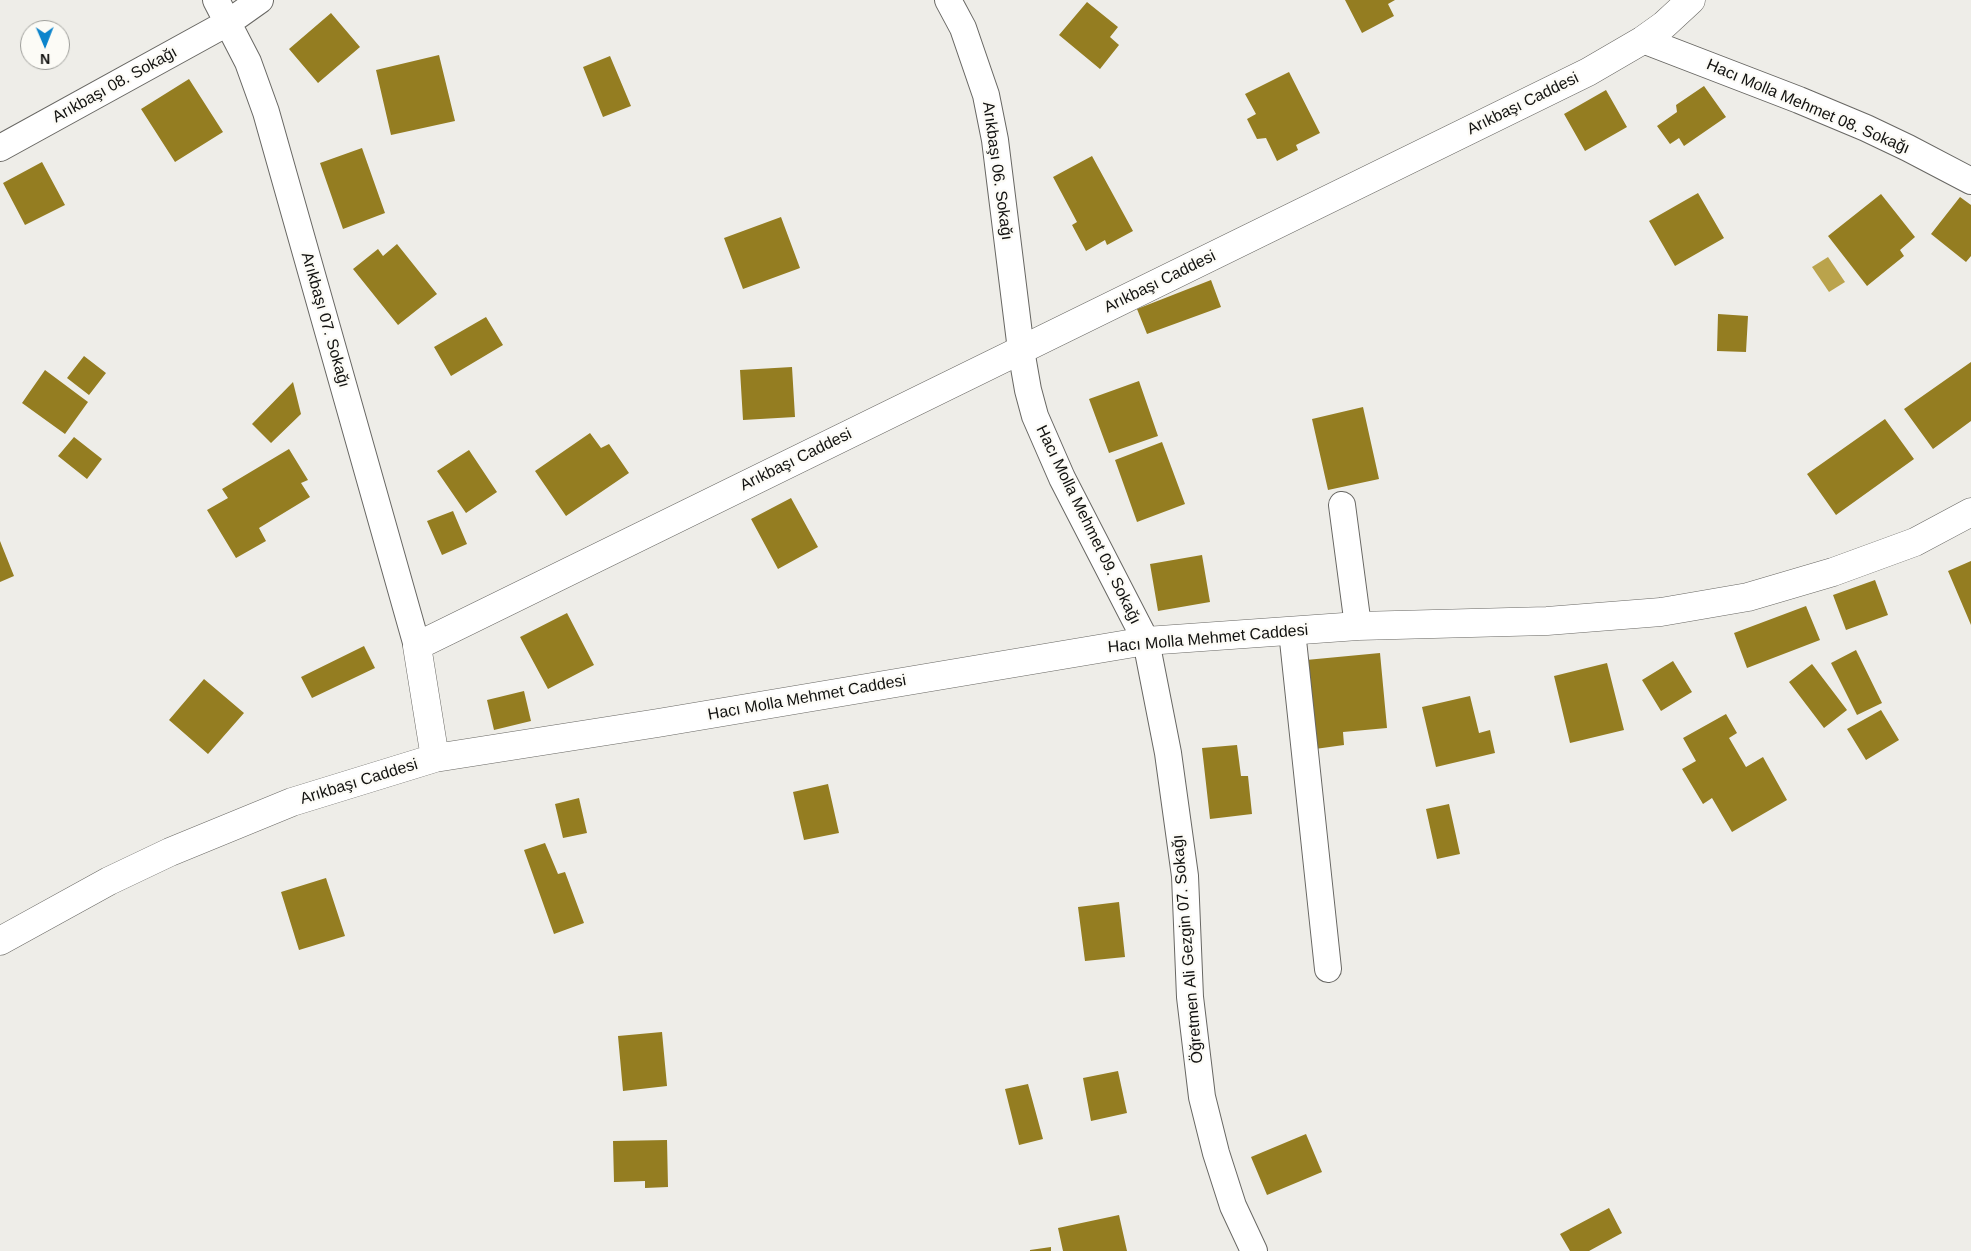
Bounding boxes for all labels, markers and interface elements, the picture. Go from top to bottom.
north arrow [20,20,70,70]
street label: Arıkbaşı 08. Sokağı [49,43,181,127]
text: N [40,51,50,67]
street label: Hacı Molla Mehmet 08. Sokağı [1704,55,1912,159]
street label: Arıkbaşı Caddesi [1464,69,1582,139]
street label: Arıkbaşı 06. Sokağı [978,101,1016,241]
street label: Arıkbaşı Caddesi [1101,247,1219,317]
street label: Arıkbaşı 07. Sokağı [297,250,353,390]
street label: Hacı Molla Mehmet 09. Sokağı [1031,422,1145,628]
street label: Arıkbaşı Caddesi [737,425,855,495]
street label: Hacı Molla Mehmet Caddesi [1107,621,1309,657]
street label: Hacı Molla Mehmet Caddesi [706,671,908,725]
street label: Arıkbaşı Caddesi [298,755,420,809]
street label: Öğretmen Ali Gezgin 07. Sokağı [1168,834,1208,1064]

